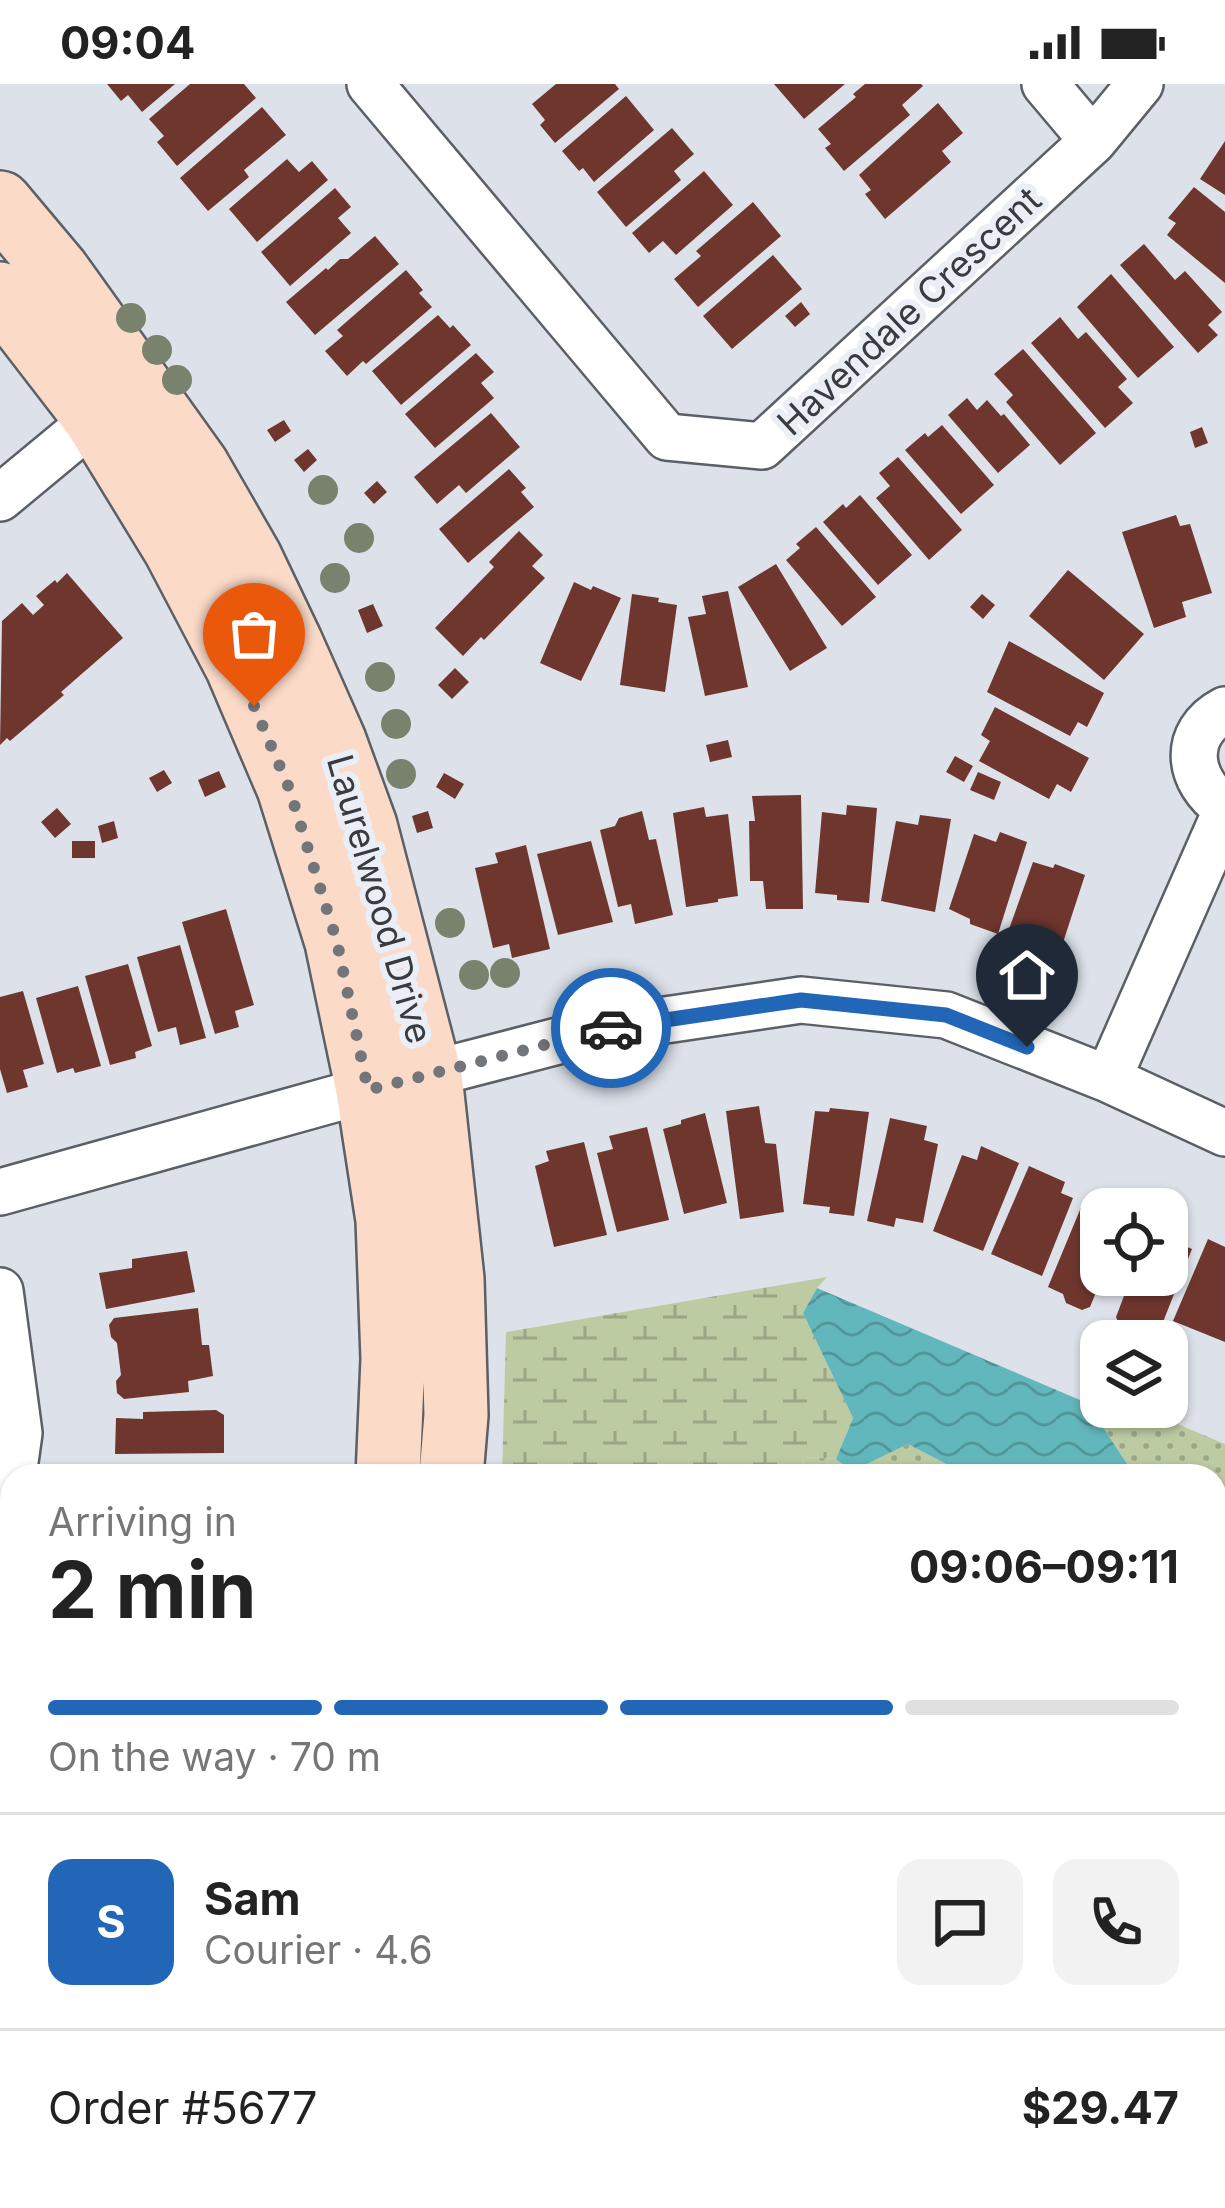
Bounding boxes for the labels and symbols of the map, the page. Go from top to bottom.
street label: Havendale Crescent [768,177,1050,444]
pin [203,583,305,706]
street label: Laurelwood Drive [318,750,442,1048]
pin [976,924,1078,1047]
courier [551,968,671,1088]

